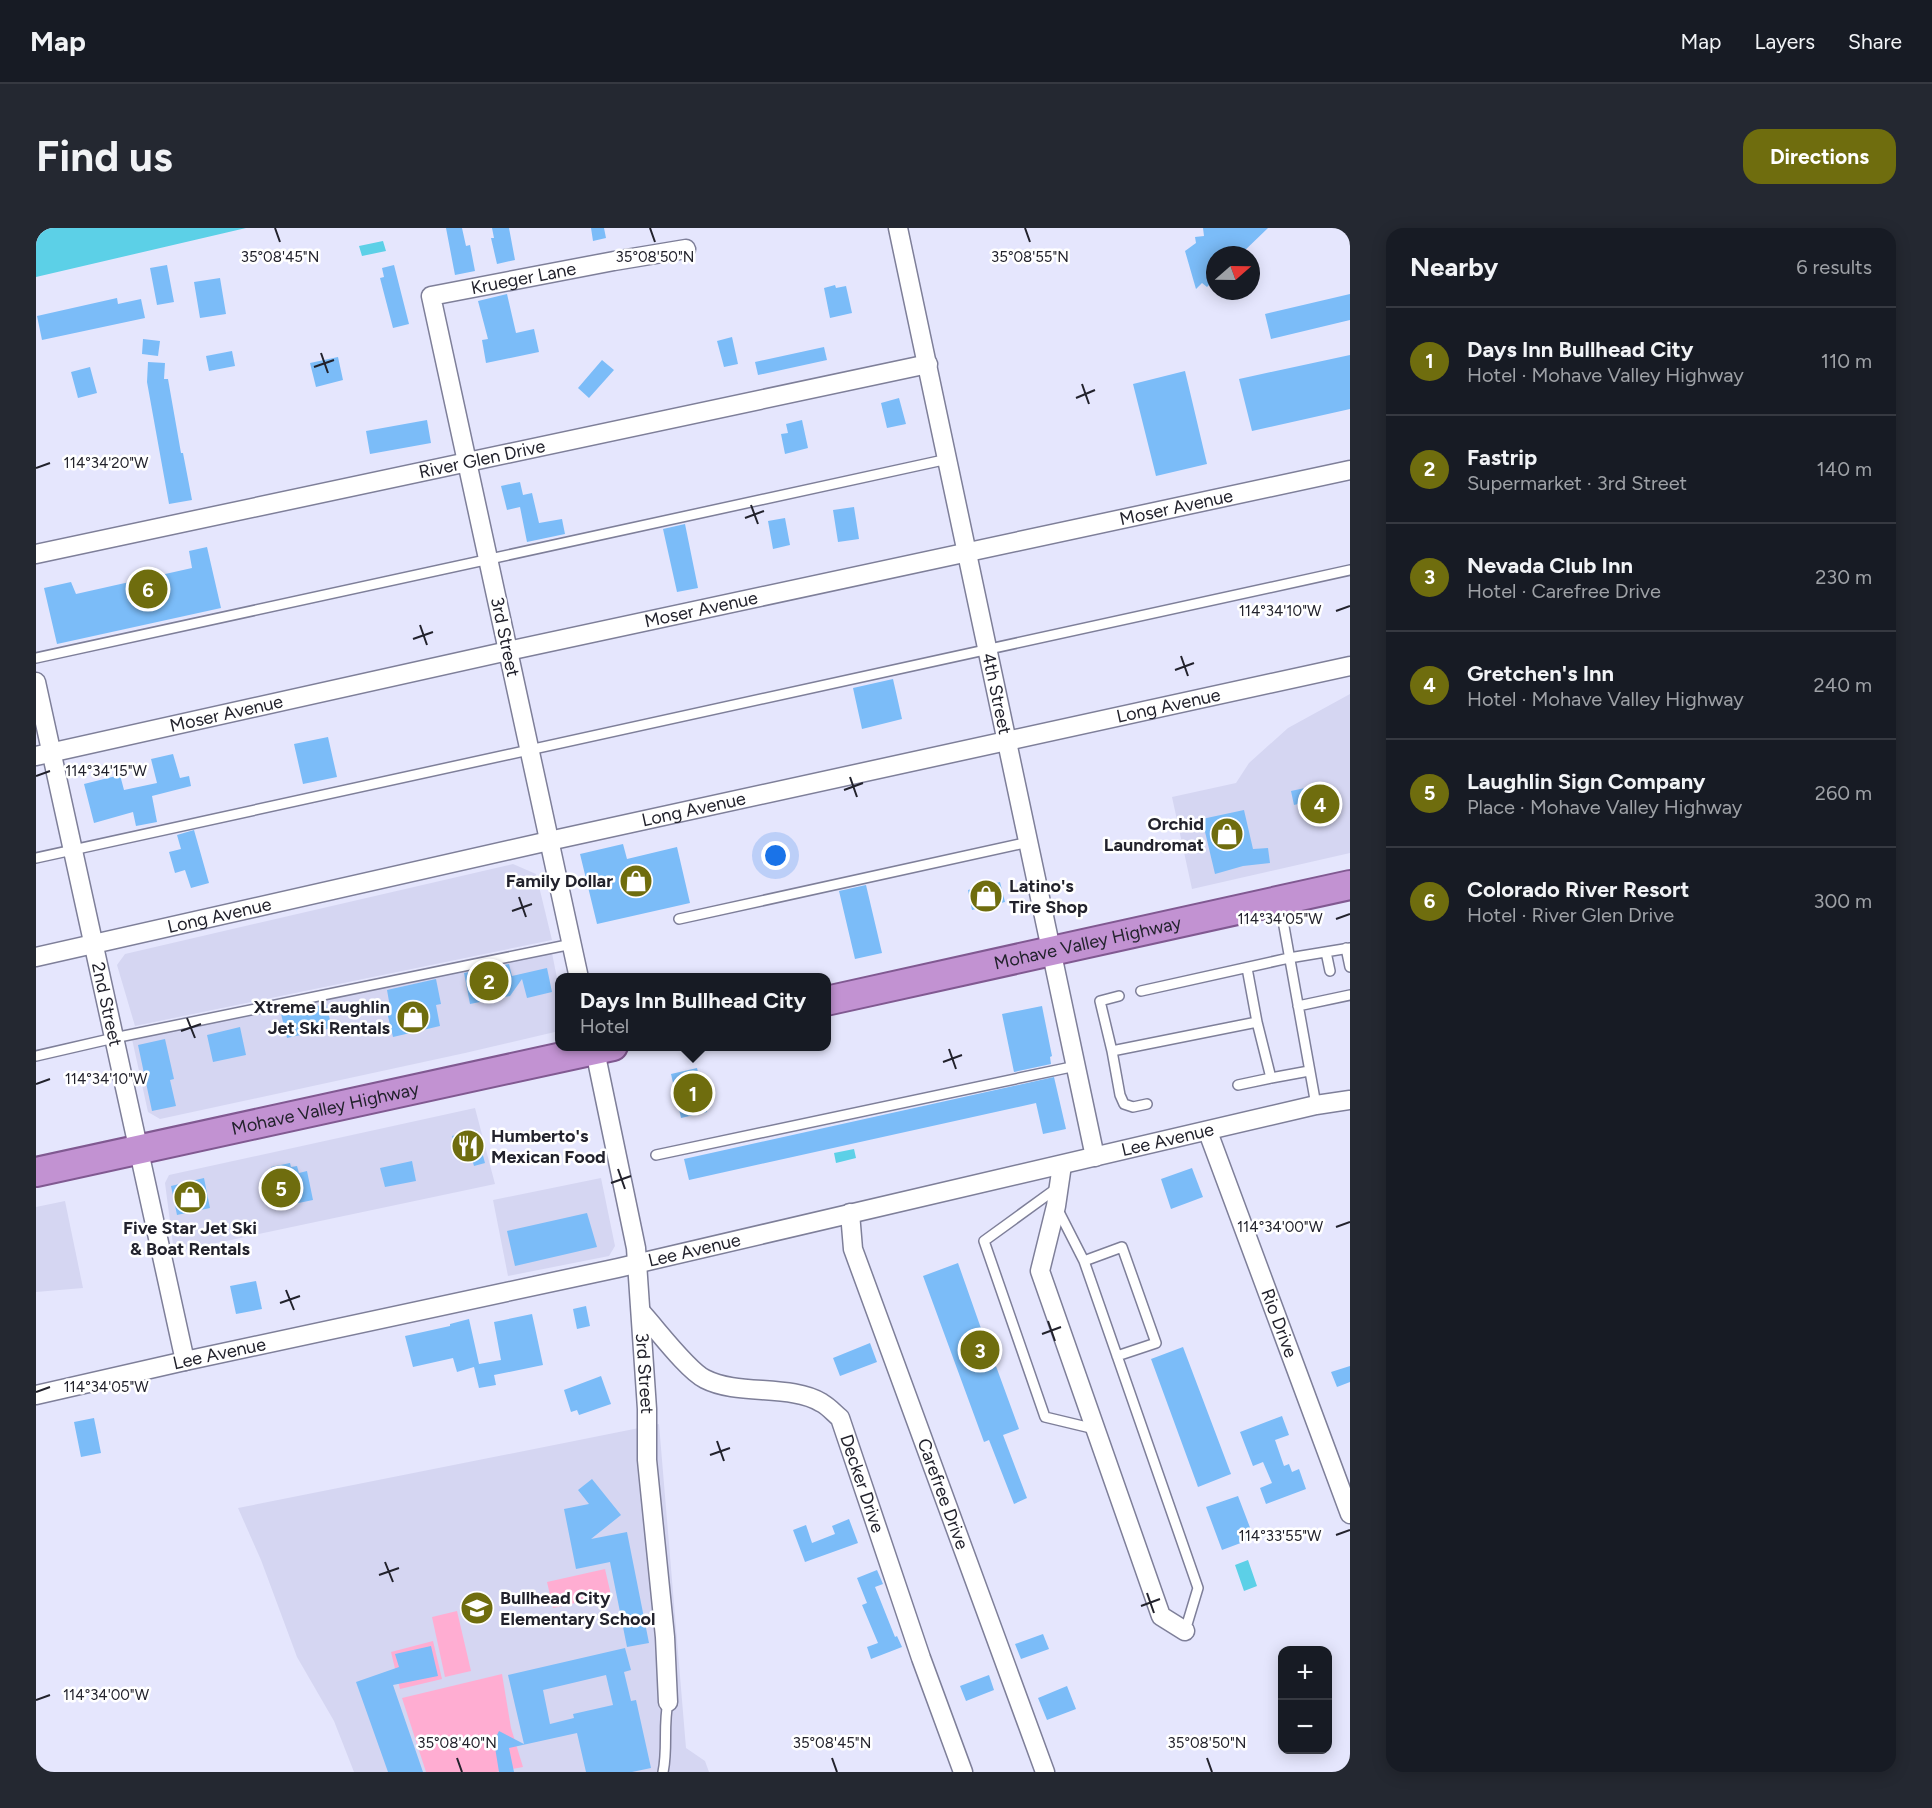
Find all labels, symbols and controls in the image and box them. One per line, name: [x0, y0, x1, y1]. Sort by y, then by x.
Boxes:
text: Map: [30, 24, 86, 58]
text: Map: [1681, 29, 1721, 54]
text: Layers: [1754, 29, 1815, 54]
text: Share: [1848, 29, 1902, 54]
button: Directions: [1743, 129, 1896, 184]
text: Find us: [36, 131, 173, 182]
north arrow: [1206, 246, 1260, 300]
text: 35°08'45"N: [241, 248, 319, 266]
text: 35°08'50"N: [616, 248, 694, 266]
text: 35°08'55"N: [991, 248, 1069, 266]
text: Nearby: [1410, 251, 1498, 283]
text: 6 results: [1796, 255, 1872, 279]
street label: Krueger Lane: [469, 257, 578, 299]
text: Days Inn Bullhead City: [1467, 336, 1693, 363]
text: 1: [1425, 349, 1434, 373]
text: 110 m: [1821, 349, 1872, 373]
text: Hotel · Mohave Valley Highway: [1467, 363, 1744, 387]
street label: River Glen Drive: [417, 435, 547, 483]
text: Fastrip: [1467, 444, 1537, 471]
text: 114°34'20"W: [64, 454, 149, 472]
text: 2: [1424, 457, 1435, 481]
text: 140 m: [1817, 457, 1872, 481]
text: Supermarket · 3rd Street: [1467, 471, 1687, 495]
street label: Moser Avenue: [1118, 484, 1235, 530]
text: Nevada Club Inn: [1467, 552, 1633, 579]
text: 3: [1424, 565, 1435, 589]
text: 230 m: [1815, 565, 1872, 589]
pin: 6: [128, 566, 168, 612]
text: Hotel · Carefree Drive: [1467, 579, 1661, 603]
street label: Moser Avenue: [642, 587, 760, 632]
street label: 3rd Street: [486, 595, 524, 679]
text: 114°34'10"W: [1239, 602, 1322, 620]
street label: 4th Street: [977, 651, 1016, 737]
text: Gretchen's Inn: [1467, 660, 1614, 687]
text: 4: [1423, 673, 1436, 697]
text: 240 m: [1814, 673, 1872, 697]
street label: Long Avenue: [1114, 684, 1223, 728]
text: Hotel · Mohave Valley Highway: [1467, 687, 1744, 711]
street label: Moser Avenue: [168, 690, 285, 737]
text: 114°34'15"W: [65, 762, 147, 780]
text: Laughlin Sign Company: [1467, 768, 1706, 795]
text: 5: [1424, 781, 1435, 805]
text: 260 m: [1815, 781, 1872, 805]
pin: 4: [1300, 782, 1340, 826]
street label: Long Avenue: [640, 787, 748, 831]
text: Place · Mohave Valley Highway: [1467, 795, 1742, 819]
place label: Orchid Laundromat: [1104, 813, 1204, 856]
shop icon: Orchid Laundromat: [1209, 816, 1245, 852]
your location: [761, 841, 790, 870]
shop icon: Family Dollar: [618, 863, 654, 899]
place label: Family Dollar: [506, 870, 613, 892]
place label: Latino's Tire Shop: [1009, 875, 1088, 918]
text: Colorado River Resort: [1467, 876, 1689, 903]
shop icon: Latino's Tire Shop: [968, 878, 1004, 914]
text: 6: [1424, 889, 1435, 913]
text: 300 m: [1814, 889, 1872, 913]
street label: Long Avenue: [165, 893, 274, 938]
text: Hotel · River Glen Drive: [1467, 903, 1674, 927]
text: 114°34'05"W: [1237, 910, 1323, 928]
street label: Mohave Valley Highway: [992, 912, 1184, 974]
pin: 2: [470, 958, 508, 1004]
street label: 2nd Street: [87, 960, 127, 1049]
popup: [555, 973, 831, 1051]
text: Days Inn Bullhead City: [580, 987, 806, 1014]
place label: Xtreme Laughlin Jet Ski Rentals: [254, 996, 391, 1039]
shop icon: Xtreme Laughlin Jet Ski Rentals: [395, 999, 431, 1035]
text: Hotel: [580, 1014, 629, 1038]
text: 114°34'10"W: [65, 1070, 148, 1088]
pin: 1: [674, 1070, 712, 1116]
street label: Mohave Valley Highway: [229, 1078, 421, 1140]
street label: Lee Avenue: [1119, 1118, 1216, 1161]
place label: Humberto's Mexican Food: [491, 1125, 606, 1168]
restaurant icon: Humberto's Mexican Food: [450, 1128, 486, 1164]
pin: 5: [262, 1166, 300, 1210]
shop icon: Five Star Jet Ski & Boat Rentals: [172, 1179, 208, 1215]
place label: Five Star Jet Ski & Boat Rentals: [123, 1217, 257, 1260]
text: 114°34'00"W: [1237, 1218, 1324, 1236]
street label: Lee Avenue: [646, 1229, 743, 1272]
street label: Rio Drive: [1256, 1286, 1302, 1361]
pin: 3: [960, 1328, 1000, 1372]
street label: 3rd Street: [631, 1332, 658, 1414]
street label: Lee Avenue: [171, 1333, 268, 1374]
text: 114°34'05"W: [63, 1378, 149, 1396]
street label: Decker Drive: [835, 1431, 889, 1536]
street label: Carefree Drive: [912, 1435, 973, 1553]
text: 114°33'55"W: [1238, 1527, 1322, 1545]
place label: Bullhead City Elementary School: [500, 1587, 655, 1630]
school or university icon: Bullhead City Elementary School: [459, 1590, 495, 1626]
map controls: [1278, 1646, 1332, 1754]
button: +: [1278, 1646, 1332, 1700]
text: 114°34'00"W: [63, 1686, 150, 1704]
button: −: [1278, 1700, 1332, 1754]
text: 35°08'40"N: [417, 1734, 497, 1752]
text: 35°08'45"N: [793, 1734, 871, 1752]
text: 35°08'50"N: [1168, 1734, 1246, 1752]

